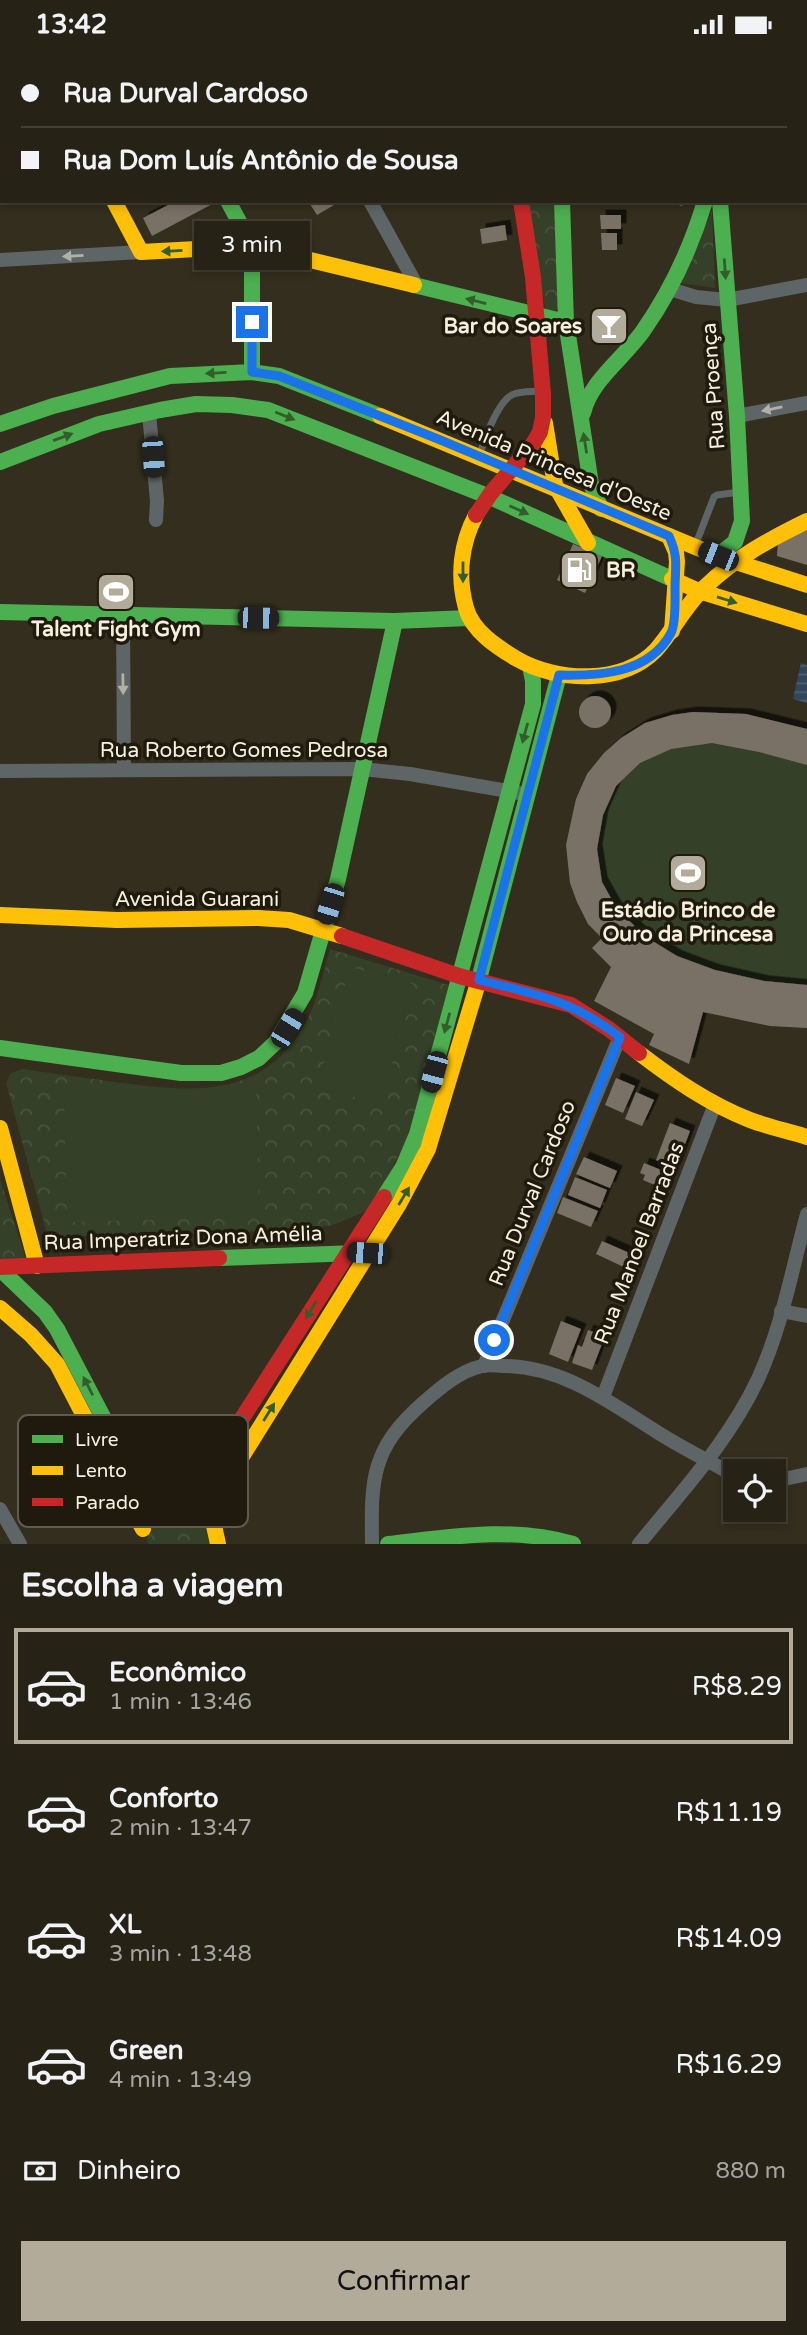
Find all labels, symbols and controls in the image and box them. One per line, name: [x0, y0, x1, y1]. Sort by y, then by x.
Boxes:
text: 13:42: [35, 9, 107, 40]
text: Rua Durval Cardoso: [63, 78, 308, 109]
text: Rua Dom Luís Antônio de Sousa: [63, 145, 459, 176]
callout: 3 min: [194, 221, 310, 269]
text: 3 min: [221, 231, 283, 259]
one-way arrow: [161, 245, 183, 256]
one-way arrow: [62, 250, 84, 261]
one-way arrow: [720, 259, 731, 281]
one-way arrow: [465, 295, 487, 306]
bar icon: Bar do Soares: [588, 305, 630, 347]
route end: [236, 306, 268, 338]
place label: Bar do Soares: [443, 314, 582, 339]
street label: Rua Proença: [697, 322, 730, 450]
one-way arrow: [205, 368, 227, 379]
one-way arrow: [761, 404, 783, 415]
street label: Avenida Princesa d'Oeste: [433, 405, 675, 526]
one-way arrow: [275, 411, 296, 422]
one-way arrow: [53, 431, 74, 442]
one-way arrow: [579, 432, 590, 454]
car: [142, 435, 165, 479]
one-way arrow: [508, 505, 529, 516]
car: [695, 538, 742, 574]
fuel station icon: BR: [558, 549, 600, 591]
place label: BR: [606, 558, 636, 583]
one-way arrow: [457, 561, 469, 583]
sports icon: Talent Fight Gym: [95, 571, 137, 613]
one-way arrow: [717, 596, 738, 606]
car: [237, 607, 280, 629]
place label: Talent Fight Gym: [30, 617, 201, 642]
one-way arrow: [117, 674, 129, 696]
one-way arrow: [520, 722, 530, 743]
street label: Rua Roberto Gomes Pedrosa: [100, 738, 388, 763]
sports icon: Estádio Brinco de Ouro da Princesa: [667, 852, 709, 894]
car: [314, 881, 347, 927]
street label: Avenida Guarani: [115, 887, 279, 912]
place label: Estádio Brinco de Ouro da Princesa: [601, 898, 775, 947]
car: [268, 1005, 307, 1051]
one-way arrow: [441, 1012, 452, 1034]
car: [419, 1049, 450, 1095]
street label: Rua Durval Cardoso: [484, 1097, 581, 1290]
street label: Rua Manoel Barradas: [589, 1139, 690, 1348]
one-way arrow: [398, 1186, 410, 1205]
street label: Rua Imperatriz Dona Amélia: [43, 1221, 323, 1256]
car: [346, 1241, 389, 1265]
one-way arrow: [304, 1300, 317, 1320]
route start: [478, 1324, 510, 1356]
one-way arrow: [82, 1376, 94, 1396]
one-way arrow: [263, 1402, 276, 1421]
legend: [18, 1415, 248, 1527]
text: Livre: [75, 1429, 119, 1451]
map controls: [723, 1459, 786, 1522]
button: locate: [723, 1459, 786, 1522]
text: Lento: [75, 1460, 127, 1482]
text: Parado: [75, 1492, 139, 1514]
text: Escolha a viagem: [21, 1567, 284, 1605]
icon: car: [25, 1655, 88, 1718]
text: Econômico: [109, 1657, 246, 1688]
text: R$8.29: [692, 1671, 782, 1702]
text: 1 min · 13:46: [109, 1688, 252, 1716]
icon: car: [25, 1781, 88, 1844]
text: Conforto: [109, 1783, 218, 1814]
text: R$11.19: [675, 1797, 782, 1828]
text: 2 min · 13:47: [109, 1814, 252, 1842]
icon: car: [25, 1907, 88, 1970]
text: XL: [109, 1909, 141, 1940]
text: R$14.09: [675, 1923, 782, 1954]
text: 3 min · 13:48: [109, 1940, 252, 1968]
icon: car: [25, 2033, 88, 2096]
text: Green: [109, 2035, 184, 2066]
text: R$16.29: [675, 2049, 782, 2080]
text: 4 min · 13:49: [109, 2066, 252, 2094]
icon: cash: [21, 2152, 59, 2190]
text: Dinheiro: [77, 2155, 181, 2186]
text: 880 m: [716, 2157, 786, 2185]
button: Confirmar: [21, 2241, 786, 2321]

